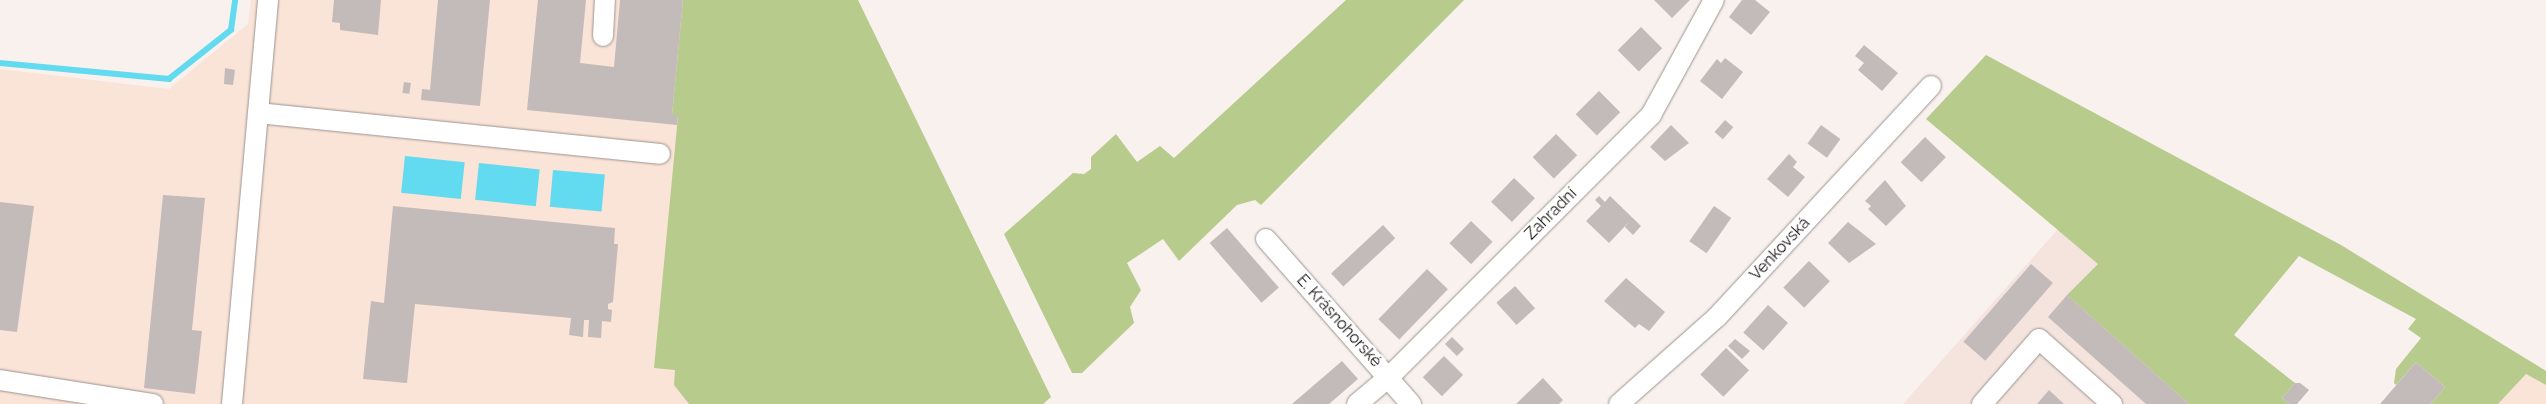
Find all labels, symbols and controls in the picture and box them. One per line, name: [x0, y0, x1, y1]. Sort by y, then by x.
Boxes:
street label: Zahradní: [1521, 184, 1581, 244]
street label: Venkovská: [1746, 214, 1814, 284]
street label: E. Krásnohorské: [1293, 271, 1385, 371]

